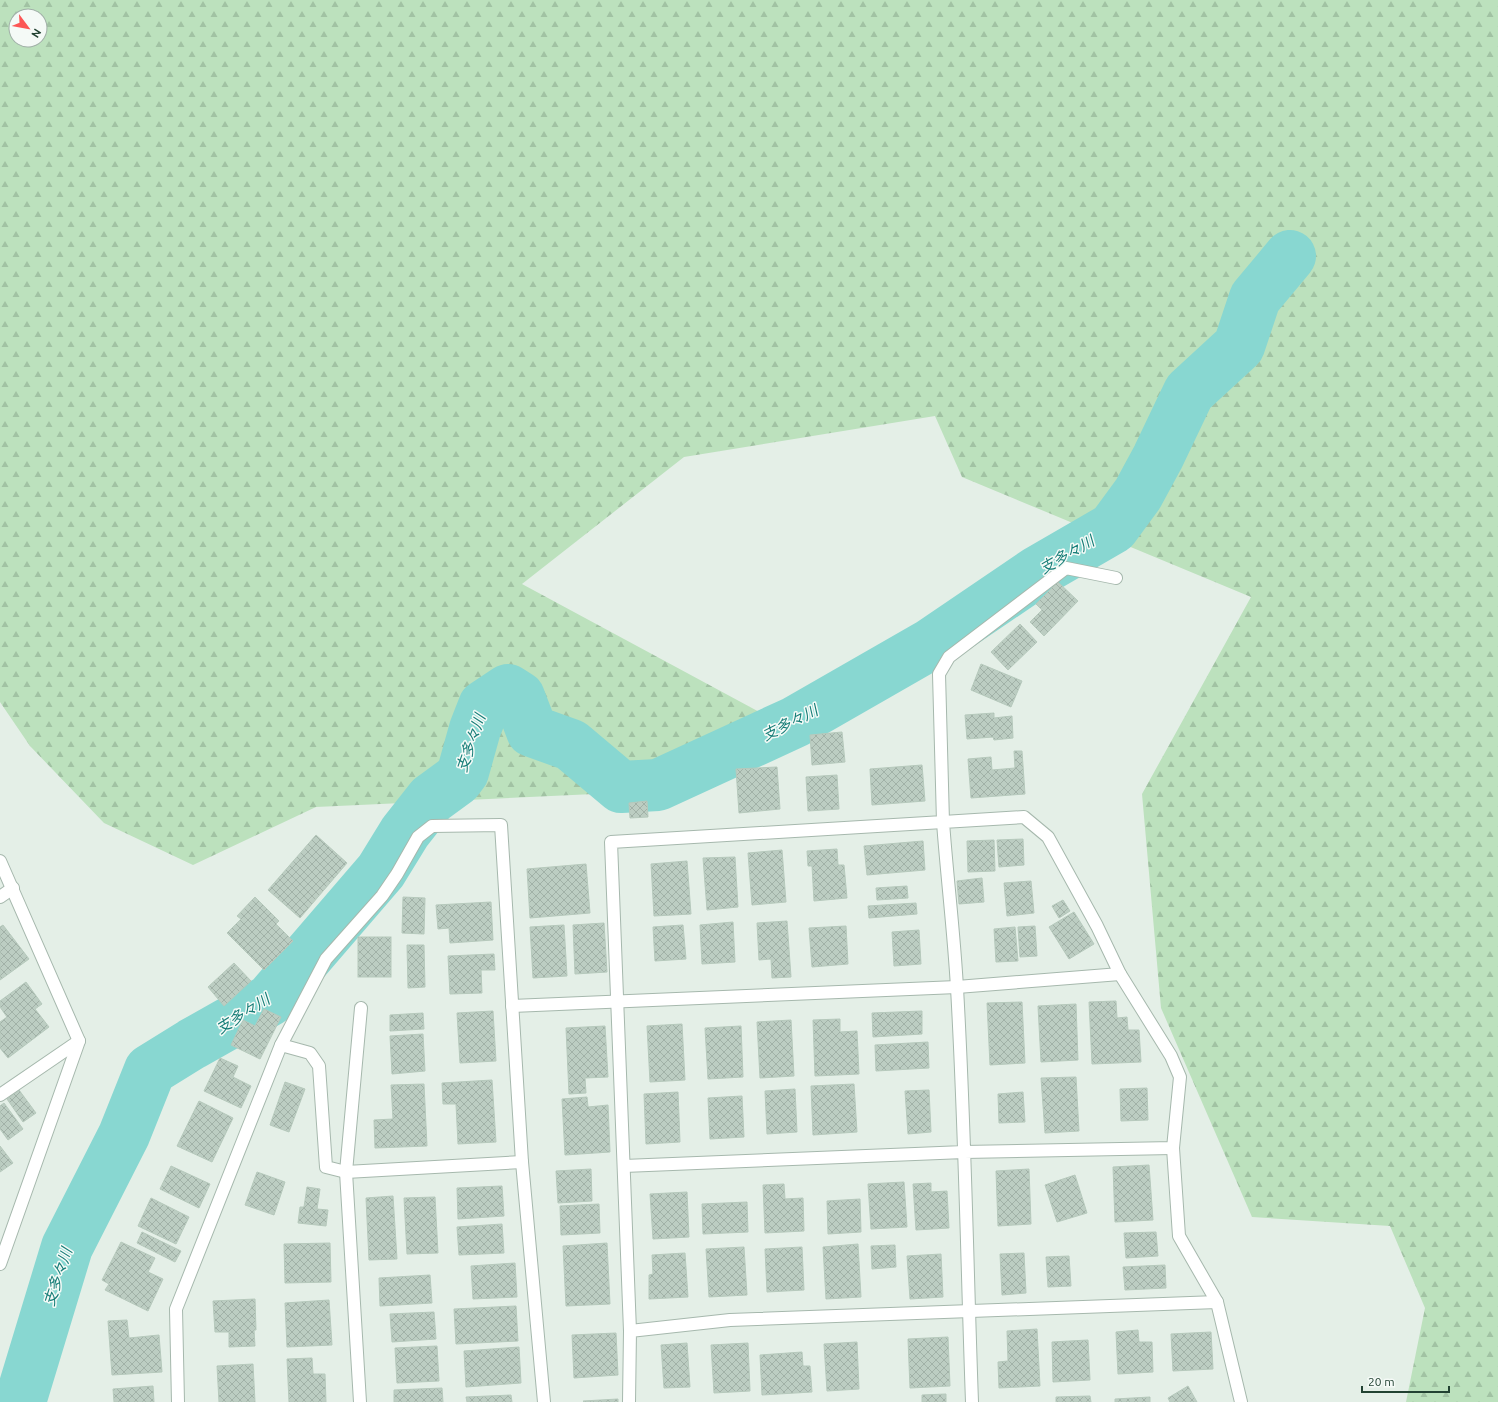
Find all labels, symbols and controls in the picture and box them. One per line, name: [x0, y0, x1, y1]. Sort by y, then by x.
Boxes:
north arrow: [8, 8, 48, 48]
text: N: [29, 27, 44, 40]
water label: 支多々川: [1037, 531, 1099, 577]
water label: 支多々川: [759, 700, 822, 744]
water label: 支多々川: [453, 710, 489, 774]
water label: 支多々川: [213, 989, 274, 1037]
water label: 支多々川: [40, 1244, 75, 1308]
scale bar: [1362, 1368, 1449, 1394]
text: 20 m: [1368, 1375, 1395, 1388]

